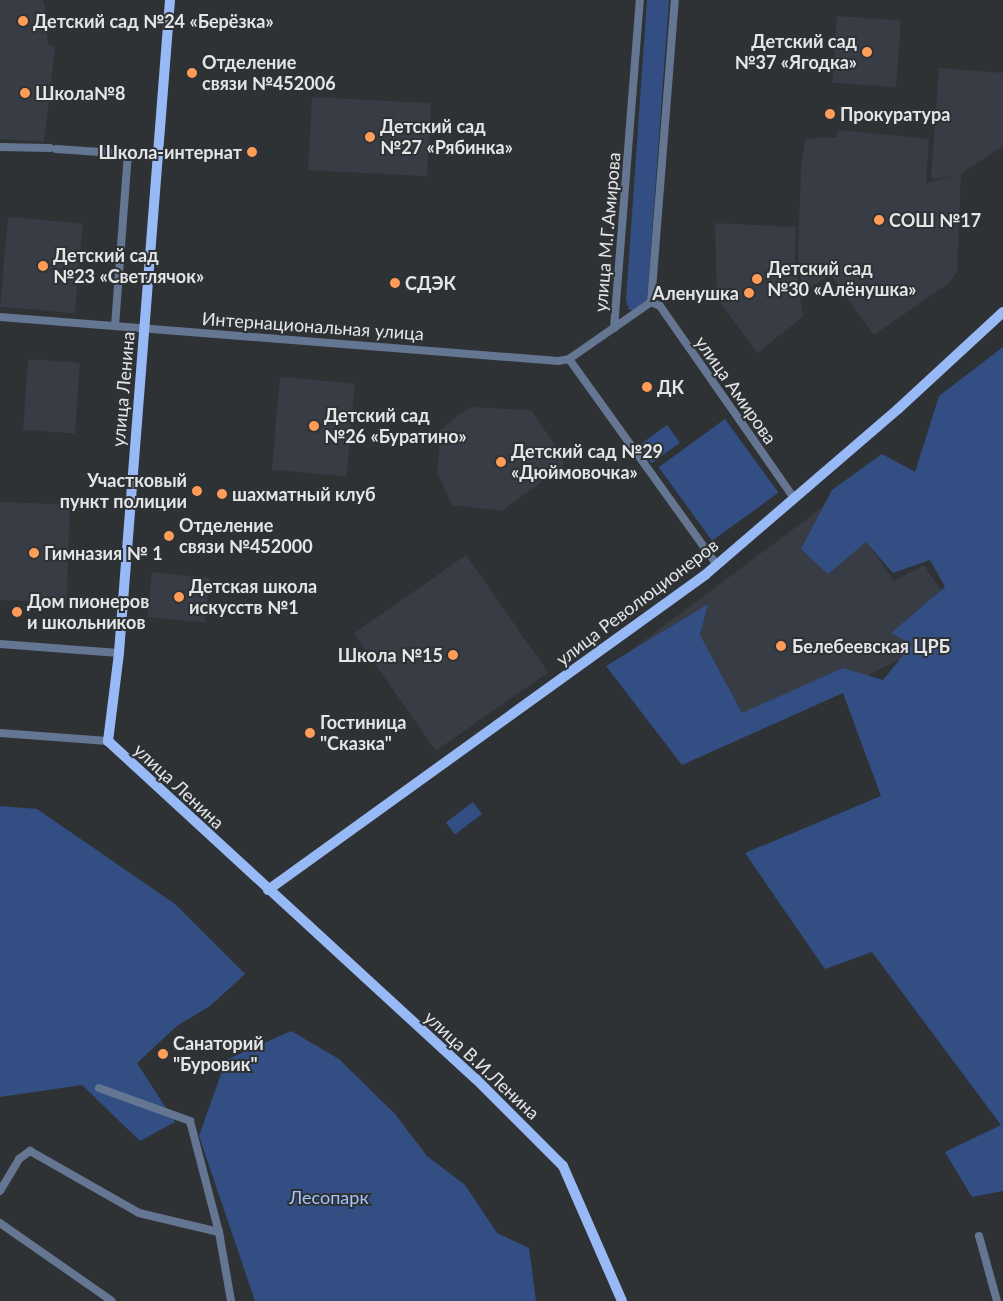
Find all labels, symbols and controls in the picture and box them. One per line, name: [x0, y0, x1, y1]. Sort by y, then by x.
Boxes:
place label: Детский сад №24 «Берёзка»: [33, 10, 274, 32]
marker: Детский сад №24 «Берёзка»: [17, 15, 29, 27]
place label: Детский сад №37 «Ягодка»: [734, 31, 857, 74]
marker: Детский сад №37 «Ягодка»: [861, 46, 873, 58]
place label: Отделение связи №452006: [202, 52, 336, 94]
marker: Отделение связи №452006: [186, 67, 198, 79]
place label: Школа№8: [35, 82, 125, 104]
marker: Школа№8: [19, 87, 31, 99]
place label: Прокуратура: [840, 103, 950, 125]
marker: Прокуратура: [824, 108, 836, 120]
place label: Детский сад №27 «Рябинка»: [380, 116, 513, 158]
marker: Детский сад №27 «Рябинка»: [364, 131, 376, 143]
place label: Школа-интернат: [98, 141, 242, 163]
marker: Школа-интернат: [246, 146, 258, 158]
street label: улица М.Г.Амирова: [589, 151, 625, 313]
place label: СОШ №17: [889, 209, 981, 231]
marker: СОШ №17: [873, 214, 885, 226]
place label: Детский сад №23 «Светлячок»: [53, 245, 204, 288]
place label: Детский сад №30 «Алёнушка»: [767, 258, 917, 300]
marker: Детский сад №23 «Светлячок»: [37, 260, 49, 272]
place label: СДЭК: [405, 272, 456, 294]
marker: Детский сад №30 «Алёнушка»: [751, 273, 763, 285]
marker: СДЭК: [389, 277, 401, 289]
place label: Аленушка: [652, 282, 739, 304]
marker: Аленушка: [743, 287, 755, 299]
street label: Интернациональная улица: [201, 307, 425, 345]
street label: улица Ленина: [107, 330, 139, 448]
street label: улица Амирова: [691, 332, 781, 448]
place label: ДК: [657, 376, 684, 398]
marker: ДК: [641, 381, 653, 393]
place label: Детский сад №26 «Буратино»: [324, 405, 467, 448]
marker: Детский сад №26 «Буратино»: [308, 420, 320, 432]
place label: Детский сад №29 «Дюймовочка»: [511, 441, 663, 484]
marker: Детский сад №29 «Дюймовочка»: [495, 456, 507, 468]
place label: Участковый пункт полиции: [60, 470, 187, 512]
place label: шахматный клуб: [232, 483, 376, 505]
marker: Участковый пункт полиции: [191, 485, 203, 497]
marker: шахматный клуб: [216, 488, 228, 500]
place label: Отделение связи №452000: [179, 515, 313, 558]
marker: Отделение связи №452000: [163, 530, 175, 542]
street label: улица Революционеров: [552, 534, 722, 670]
place label: Гимназия № 1: [44, 542, 163, 564]
marker: Гимназия № 1: [28, 547, 40, 559]
place label: Детская школа искусств №1: [189, 576, 317, 618]
place label: Дом пионеров и школьников: [27, 591, 149, 634]
marker: Детская школа искусств №1: [173, 591, 185, 603]
marker: Дом пионеров и школьников: [11, 606, 23, 618]
place label: Белебеевская ЦРБ: [792, 635, 950, 657]
marker: Белебеевская ЦРБ: [774, 639, 788, 653]
place label: Школа №15: [338, 644, 443, 666]
marker: Школа №15: [447, 649, 459, 661]
place label: Гостиница "Сказка": [320, 712, 406, 754]
marker: Гостиница "Сказка": [304, 727, 316, 739]
street label: улица Ленина: [129, 739, 229, 833]
street label: улица В.И.Ленина: [420, 1006, 544, 1124]
place label: Санаторий "Буровик": [173, 1033, 264, 1076]
marker: Санаторий "Буровик": [157, 1048, 169, 1060]
park label: Лесопарк: [289, 1186, 369, 1208]

